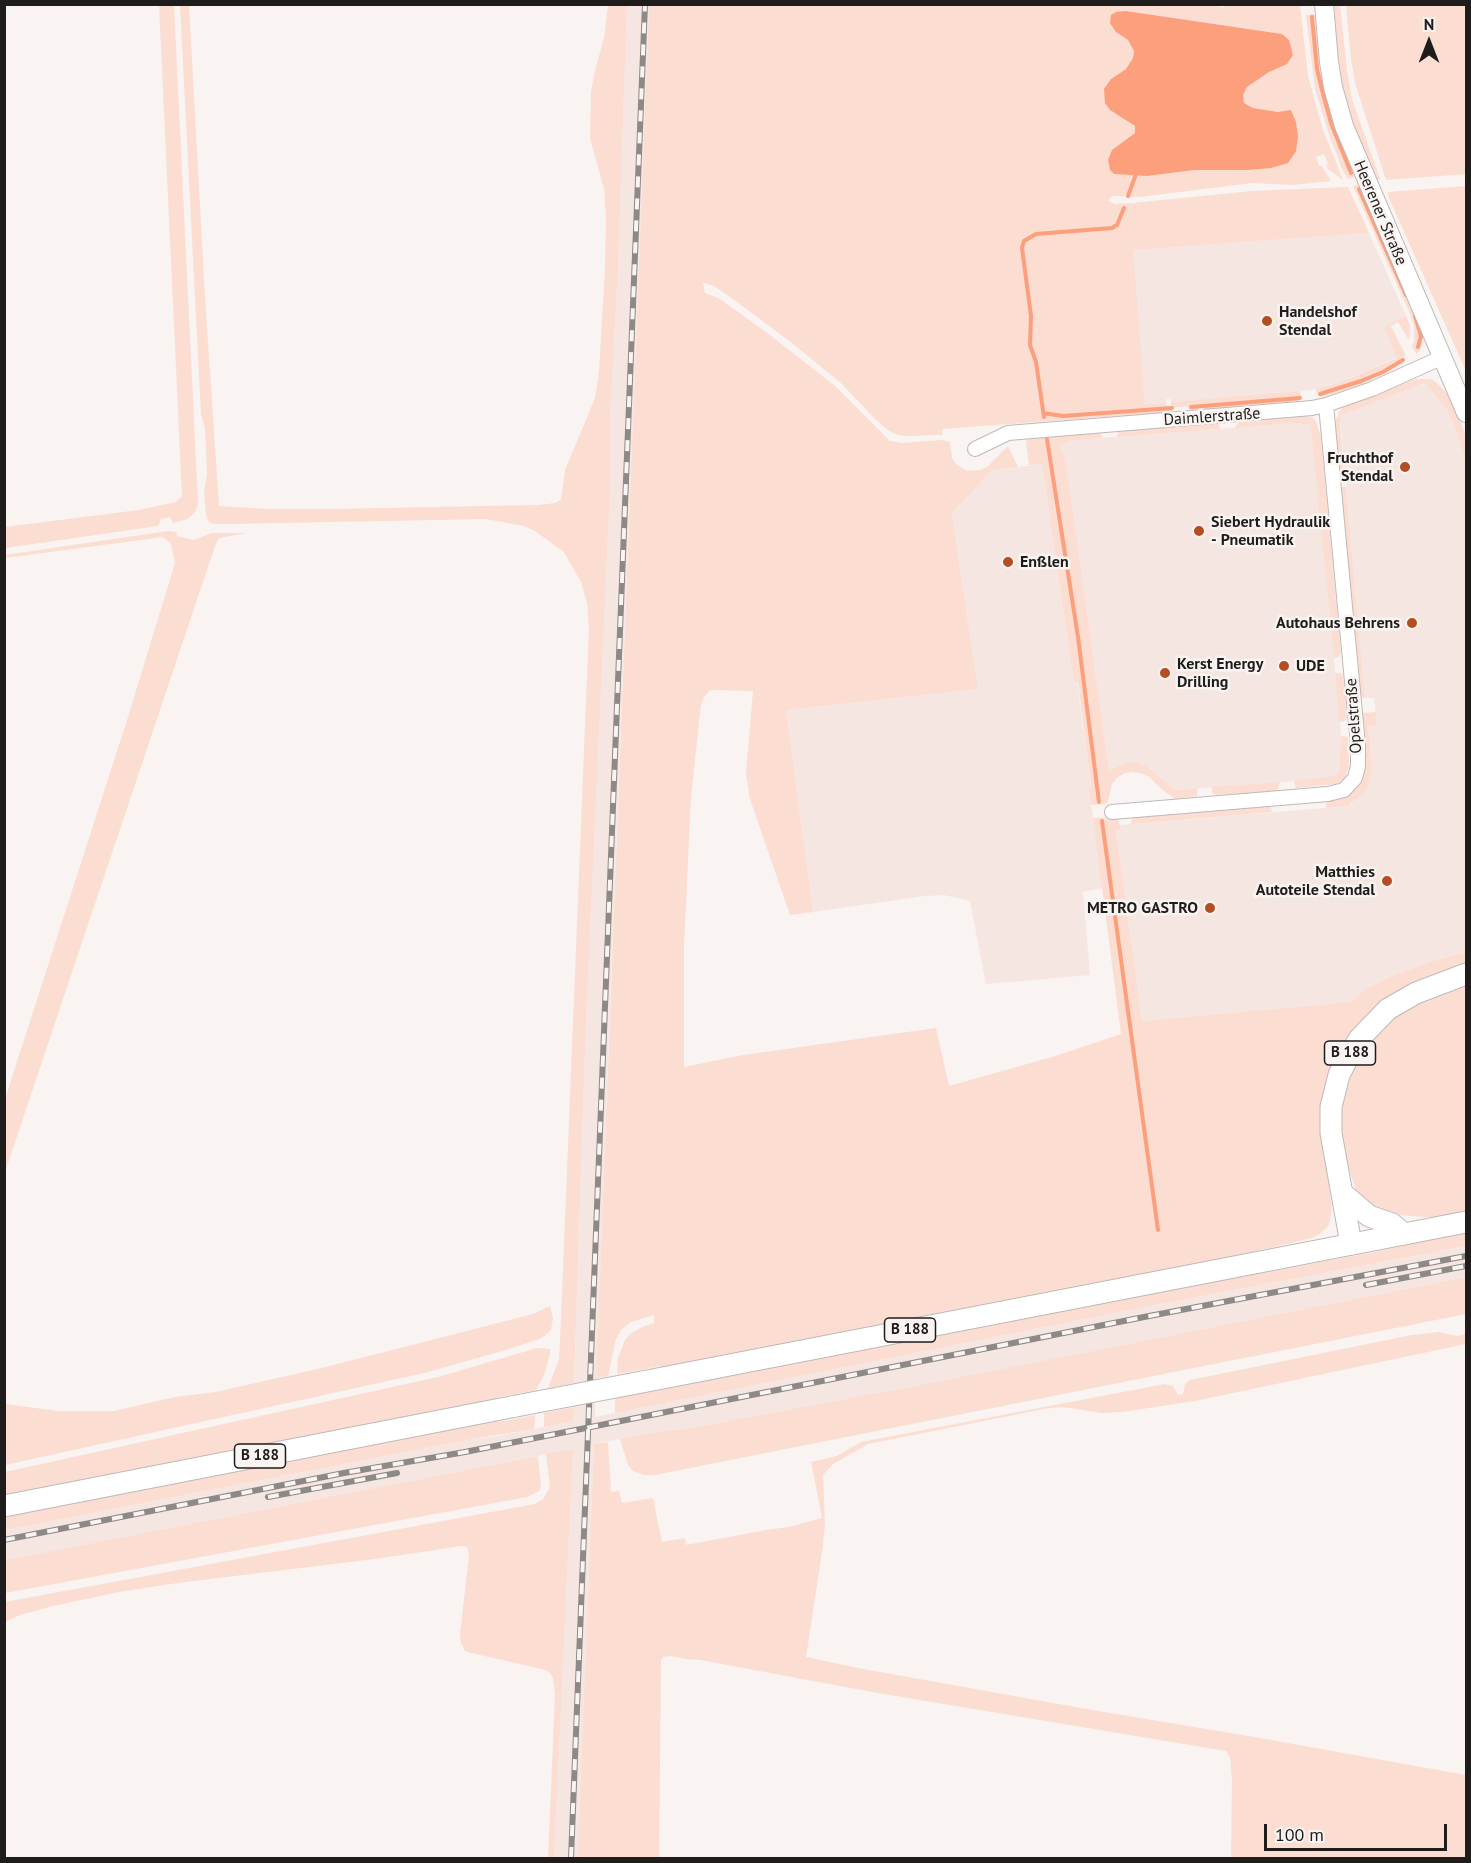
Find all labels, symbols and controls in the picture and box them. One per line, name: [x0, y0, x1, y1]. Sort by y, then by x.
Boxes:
north arrow: [1399, 12, 1459, 72]
text: N: [1424, 14, 1434, 34]
street label: Heerener Straße: [1349, 158, 1411, 268]
place label: Handelshof Stendal: [1279, 302, 1357, 340]
marker: Handelshof Stendal: [1260, 314, 1274, 328]
street label: Daimlerstraße: [1163, 404, 1261, 430]
place label: Fruchthof Stendal: [1327, 448, 1393, 486]
marker: Fruchthof Stendal: [1398, 460, 1412, 474]
place label: Siebert Hydraulik - Pneumatik: [1211, 512, 1330, 550]
marker: Siebert Hydraulik - Pneumatik: [1192, 524, 1206, 538]
place label: Enßlen: [1020, 552, 1069, 572]
marker: Enßlen: [1001, 555, 1015, 569]
place label: Autohaus Behrens: [1276, 613, 1400, 633]
marker: Autohaus Behrens: [1405, 616, 1419, 630]
place label: Kerst Energy Drilling: [1177, 654, 1263, 692]
place label: UDE: [1296, 656, 1325, 676]
marker: UDE: [1277, 659, 1291, 673]
marker: Kerst Energy Drilling: [1158, 666, 1172, 680]
street label: Opelstraße: [1342, 678, 1366, 754]
place label: Matthies Autoteile Stendal: [1256, 862, 1375, 900]
marker: Matthies Autoteile Stendal: [1380, 874, 1394, 888]
place label: METRO GASTRO: [1087, 898, 1198, 918]
marker: METRO GASTRO: [1203, 901, 1217, 915]
road number: B 188: [1324, 1041, 1376, 1065]
road number: B 188: [884, 1318, 936, 1342]
road number: B 188: [234, 1444, 286, 1468]
scale bar: [1267, 1812, 1450, 1850]
text: 100 m: [1275, 1823, 1324, 1846]

